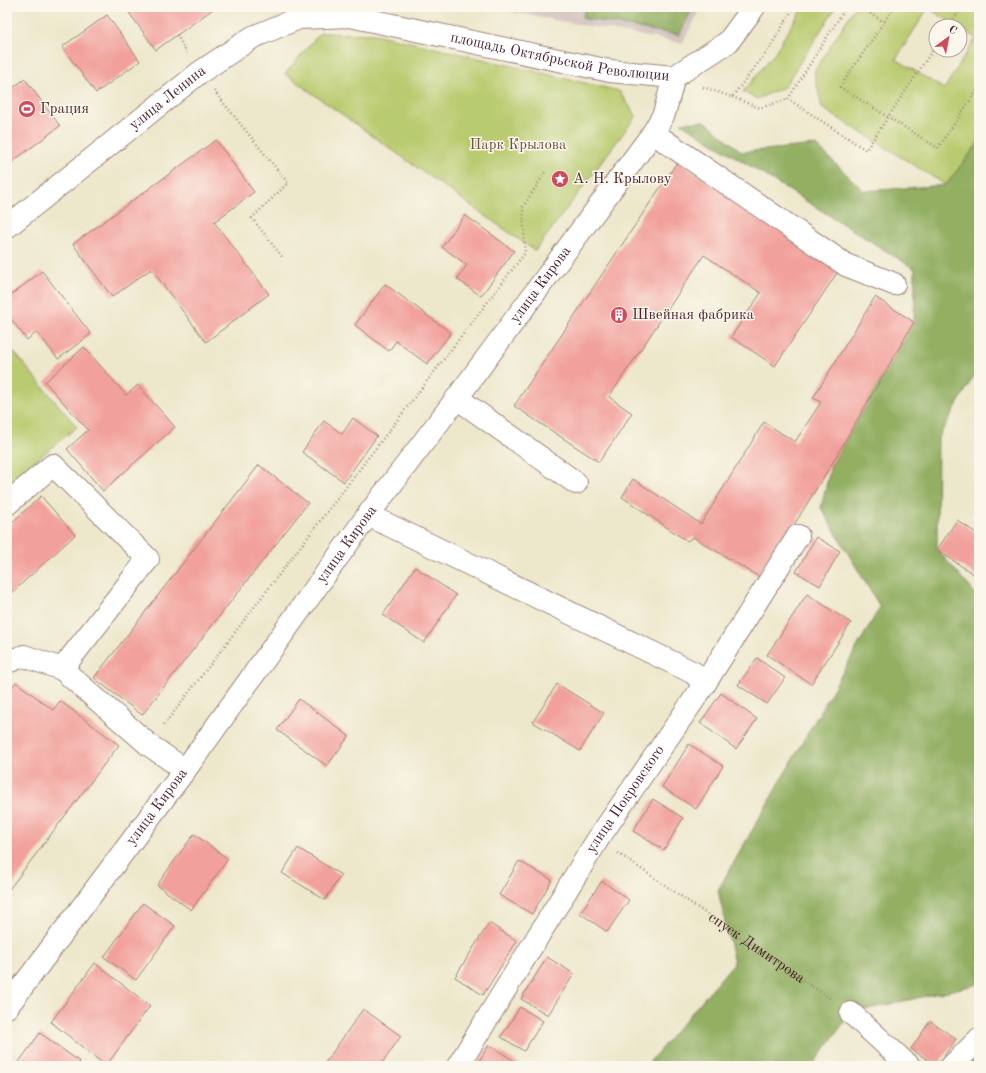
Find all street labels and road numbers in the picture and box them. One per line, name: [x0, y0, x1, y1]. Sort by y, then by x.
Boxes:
street label: площадь Октябрьской Революции: [449, 30, 670, 84]
street label: улица Ленина: [127, 63, 209, 133]
street label: улица Кирова: [507, 243, 574, 326]
street label: улица Кирова: [314, 502, 380, 586]
street label: улица Покровского: [584, 743, 667, 856]
street label: улица Кирова: [124, 766, 191, 848]
street label: спуск Димитрова: [706, 910, 808, 987]

